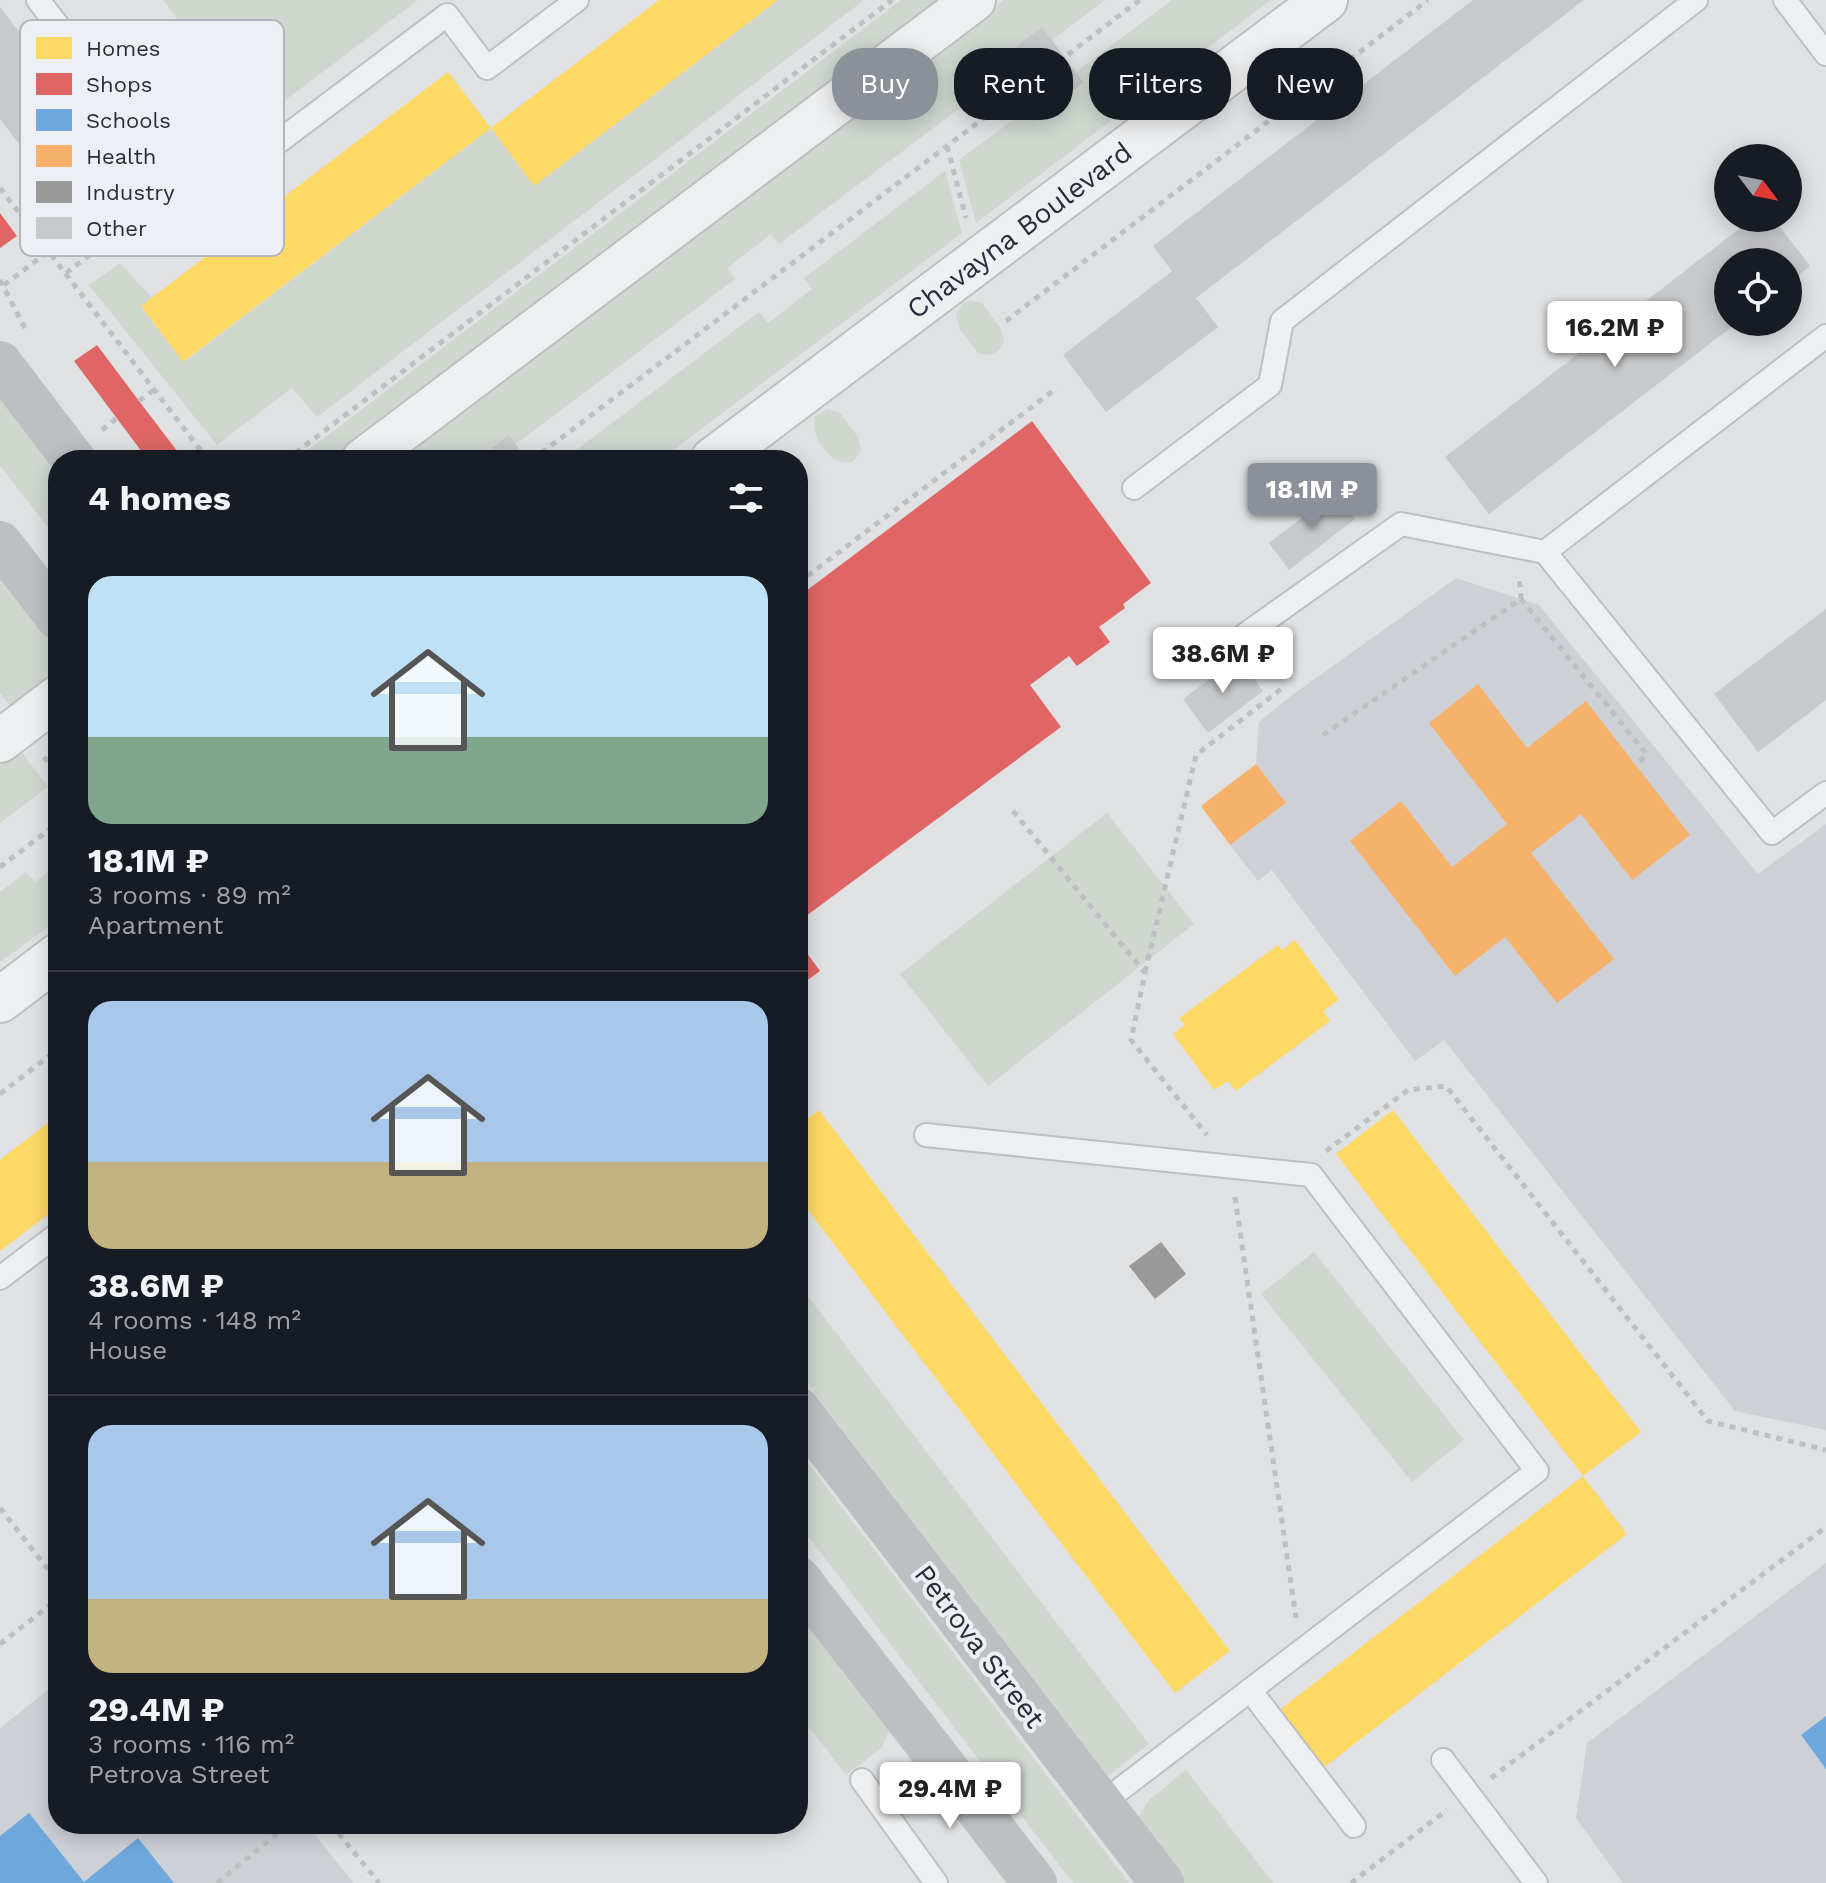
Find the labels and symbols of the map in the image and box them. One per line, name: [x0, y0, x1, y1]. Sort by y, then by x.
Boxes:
legend: [20, 20, 284, 256]
text: Homes: [86, 36, 160, 61]
text: Shops: [86, 72, 152, 97]
text: Schools: [86, 108, 171, 133]
street label: Chavayna Boulevard: [900, 135, 1138, 326]
text: Health: [86, 144, 156, 169]
north arrow: [1714, 144, 1802, 232]
text: Industry: [86, 180, 175, 205]
text: Other: [86, 216, 147, 241]
pin: 16.2M ₽: [1541, 301, 1689, 369]
pin: 18.1M ₽: [1238, 463, 1386, 531]
pin: 38.6M ₽: [1149, 627, 1297, 695]
street label: Petrova Street: [908, 1558, 1052, 1734]
pin: 29.4M ₽: [876, 1762, 1024, 1830]

